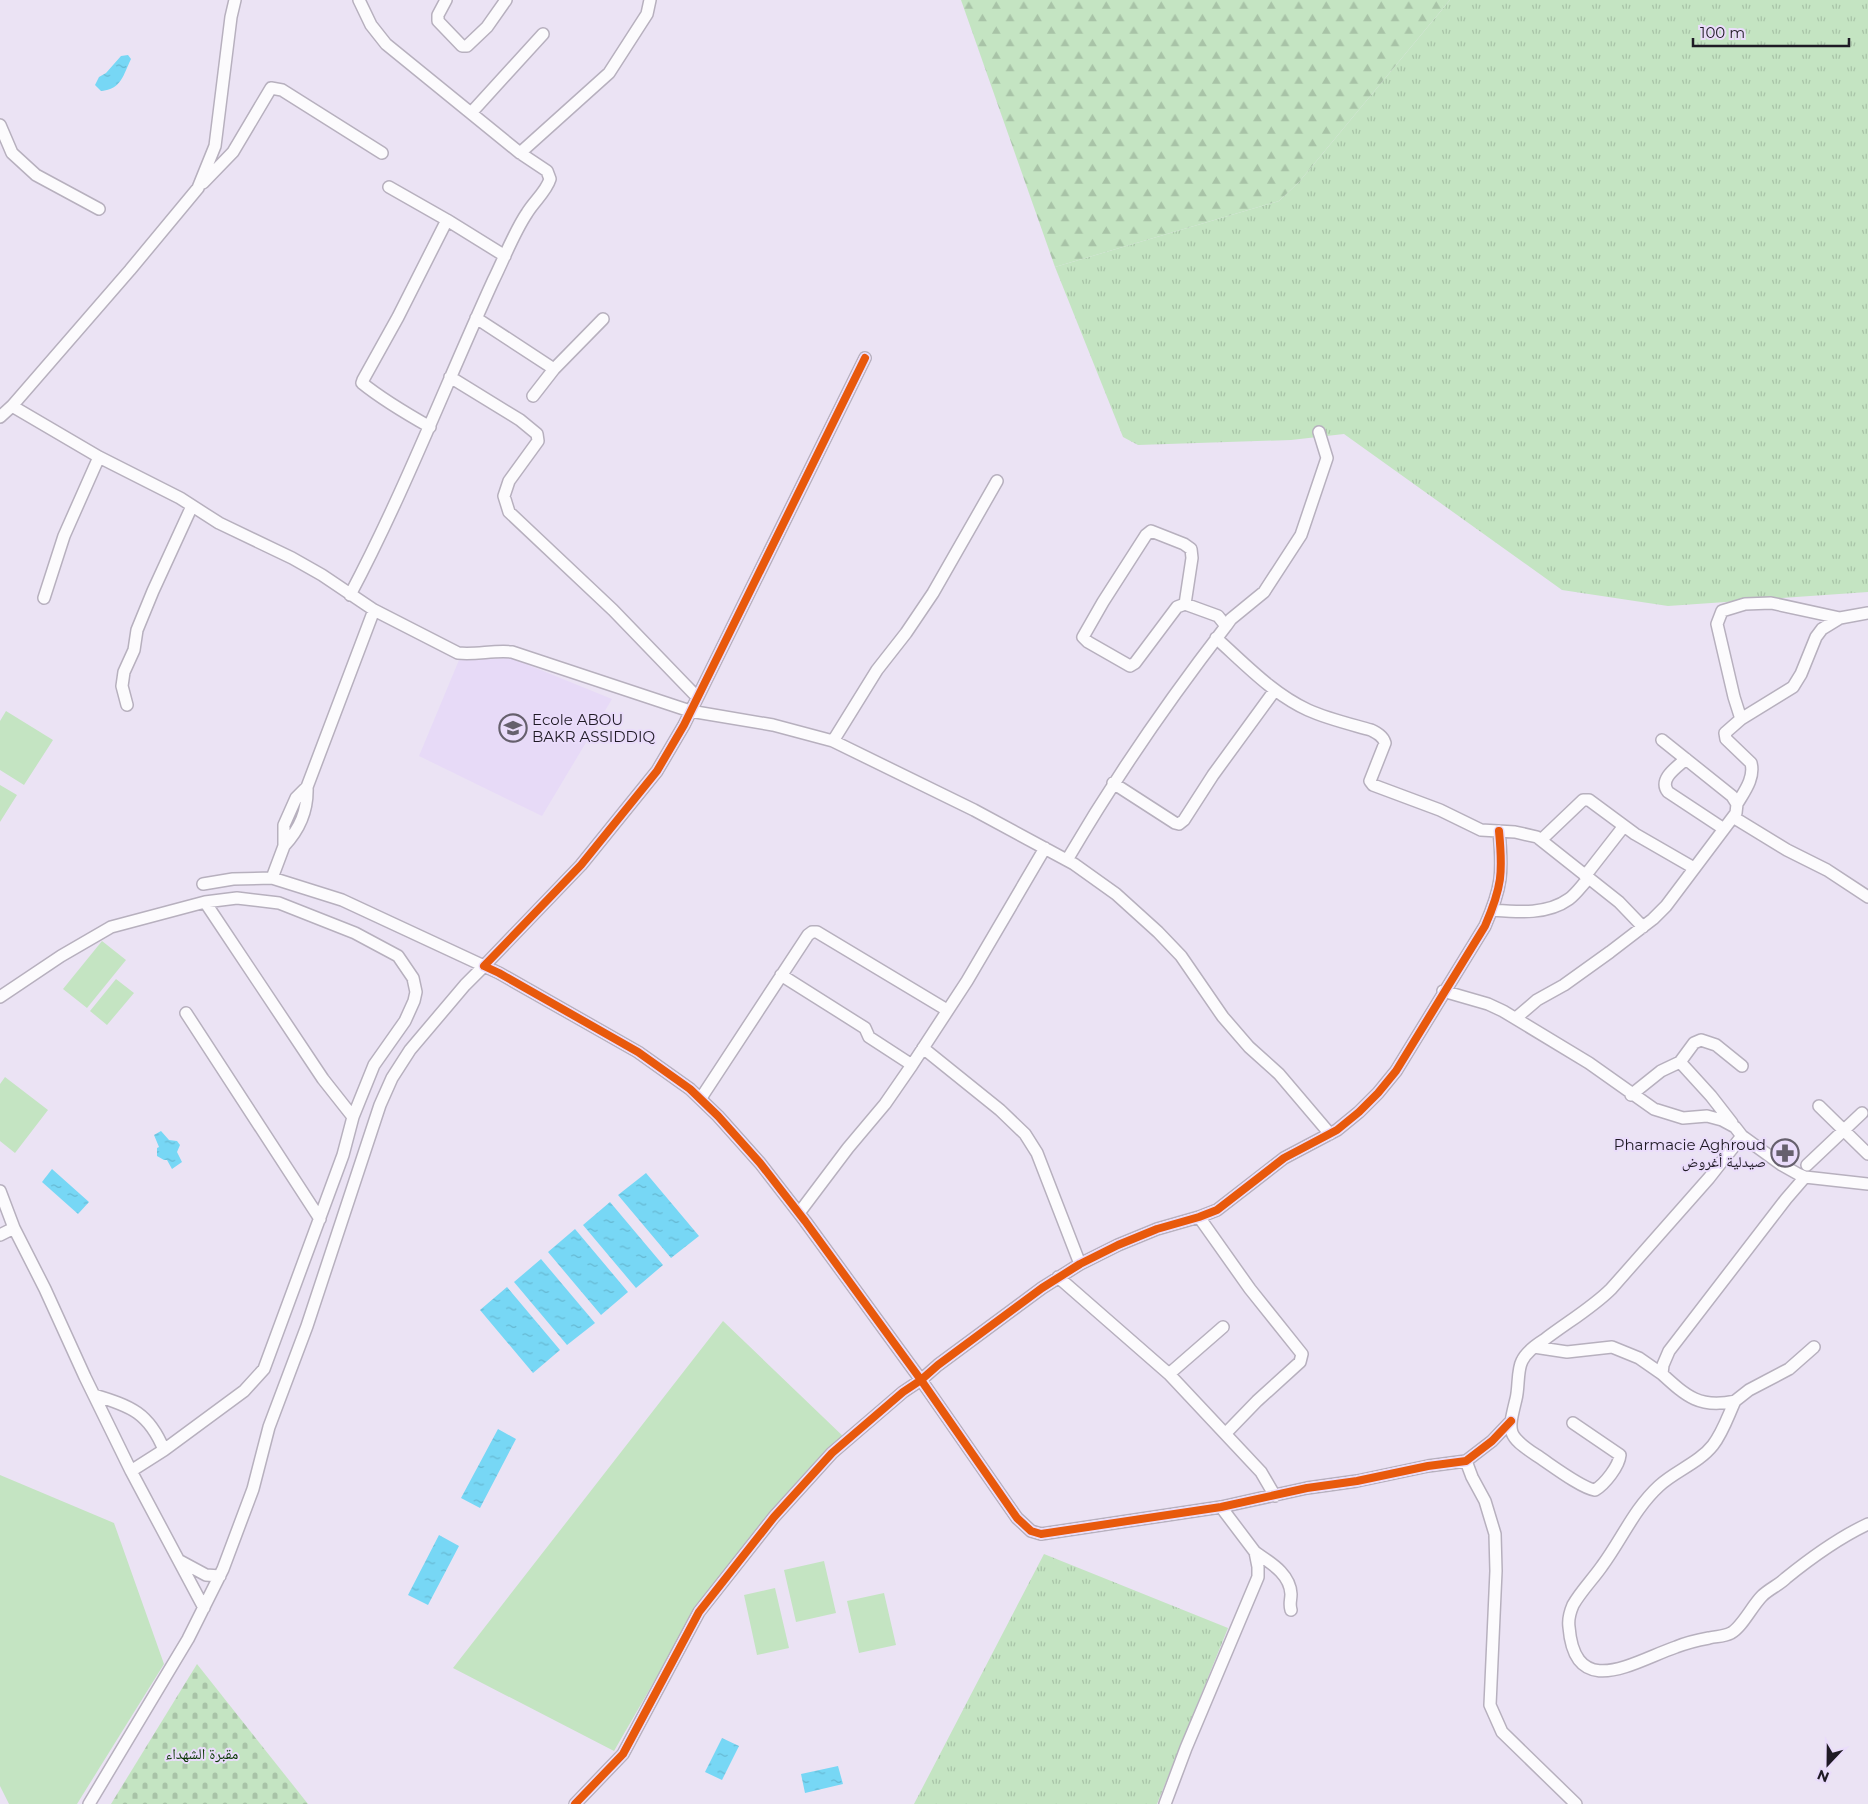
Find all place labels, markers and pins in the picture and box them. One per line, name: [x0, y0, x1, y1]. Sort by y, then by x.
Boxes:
place label: Ecole ABOU BAKR ASSIDDIQ: [532, 710, 655, 746]
school or university icon: Ecole ABOU BAKR ASSIDDIQ: [498, 713, 528, 743]
place label: Pharmacie Aghroud صيدلية أغروض: [1614, 1135, 1766, 1172]
pharmacy icon: Pharmacie Aghroud صيدلية أغروض: [1770, 1138, 1800, 1168]

